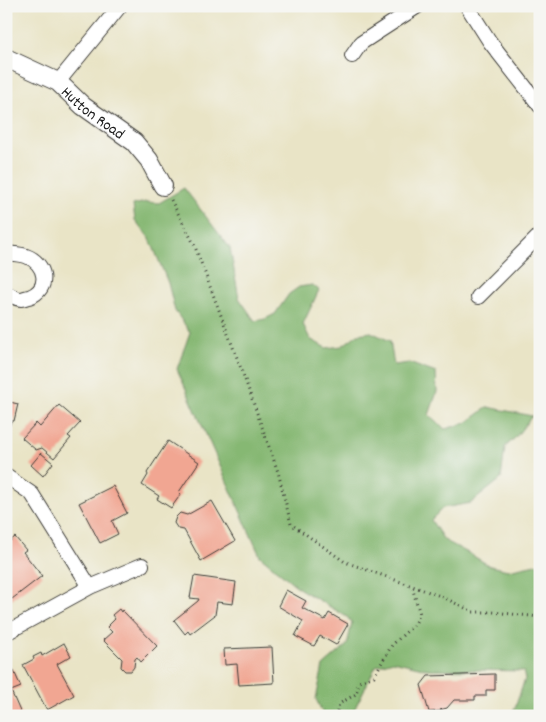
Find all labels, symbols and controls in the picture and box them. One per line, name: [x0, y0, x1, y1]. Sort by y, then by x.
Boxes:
street label: Hutton Road: [55, 82, 129, 146]

